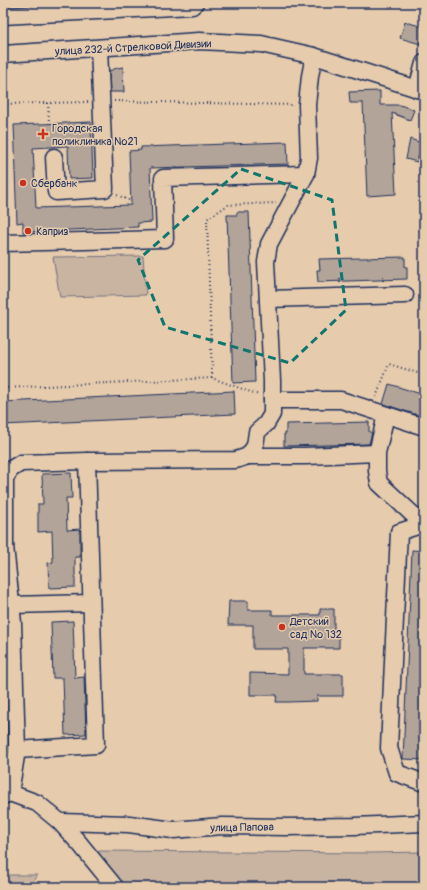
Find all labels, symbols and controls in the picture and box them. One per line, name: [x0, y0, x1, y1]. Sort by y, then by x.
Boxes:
street label: улица 232-й Стрелковой Дивизии: [54, 37, 212, 58]
place label: Городская поликлиника №21: [52, 122, 138, 148]
marker: Городская поликлиника №21: [37, 128, 49, 140]
place label: Сбербанк: [31, 177, 78, 190]
marker: Сбербанк: [18, 178, 28, 188]
place label: Каприз: [36, 225, 68, 238]
marker: Каприз: [23, 226, 33, 236]
place label: Детский сад № 132: [289, 615, 342, 641]
marker: Детский сад № 132: [277, 622, 287, 632]
street label: улица Папова: [209, 820, 274, 835]

